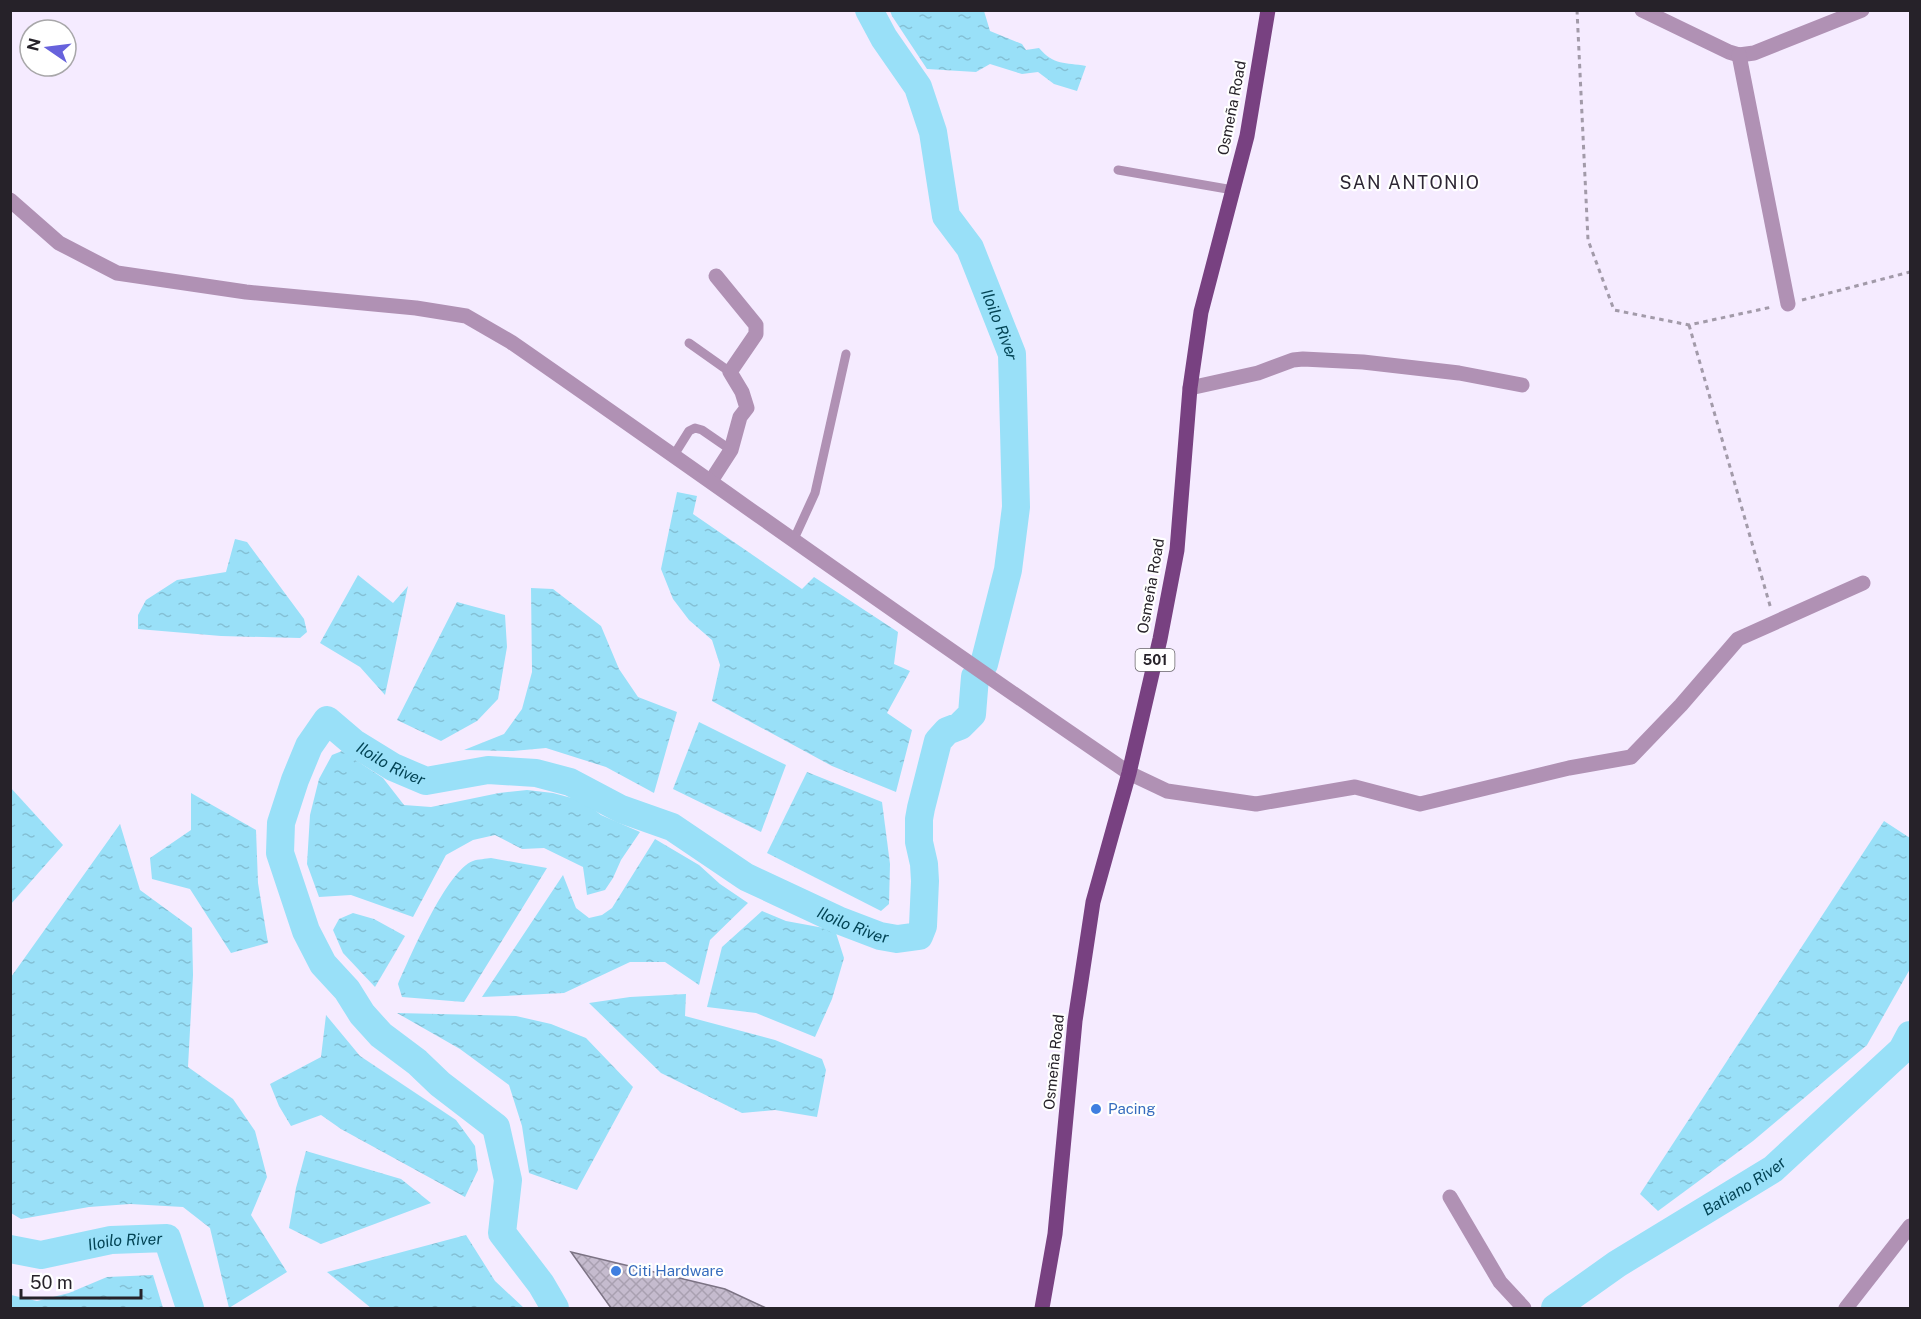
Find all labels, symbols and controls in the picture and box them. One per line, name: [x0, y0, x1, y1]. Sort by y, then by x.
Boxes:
north arrow: [18, 18, 78, 78]
text: N: [23, 36, 45, 53]
street label: Osmeña Road: [1214, 59, 1249, 157]
district label: SAN ANTONIO: [1340, 172, 1481, 193]
water label: Iloilo River: [977, 286, 1021, 361]
street label: Osmeña Road: [1134, 537, 1167, 635]
road number: 501: [1136, 649, 1174, 671]
water label: Iloilo River: [353, 738, 429, 790]
water label: Iloilo River: [814, 903, 891, 948]
street label: Osmeña Road: [1040, 1013, 1067, 1111]
place label: Pacing: [1108, 1100, 1156, 1117]
marker: Pacing: [1089, 1102, 1103, 1116]
water label: Batiano River: [1699, 1152, 1791, 1220]
water label: Iloilo River: [86, 1229, 164, 1255]
scale bar: [21, 1262, 141, 1300]
place label: Citi Hardware: [628, 1262, 724, 1279]
marker: Citi Hardware: [609, 1264, 623, 1278]
text: 50 m: [30, 1272, 73, 1293]

